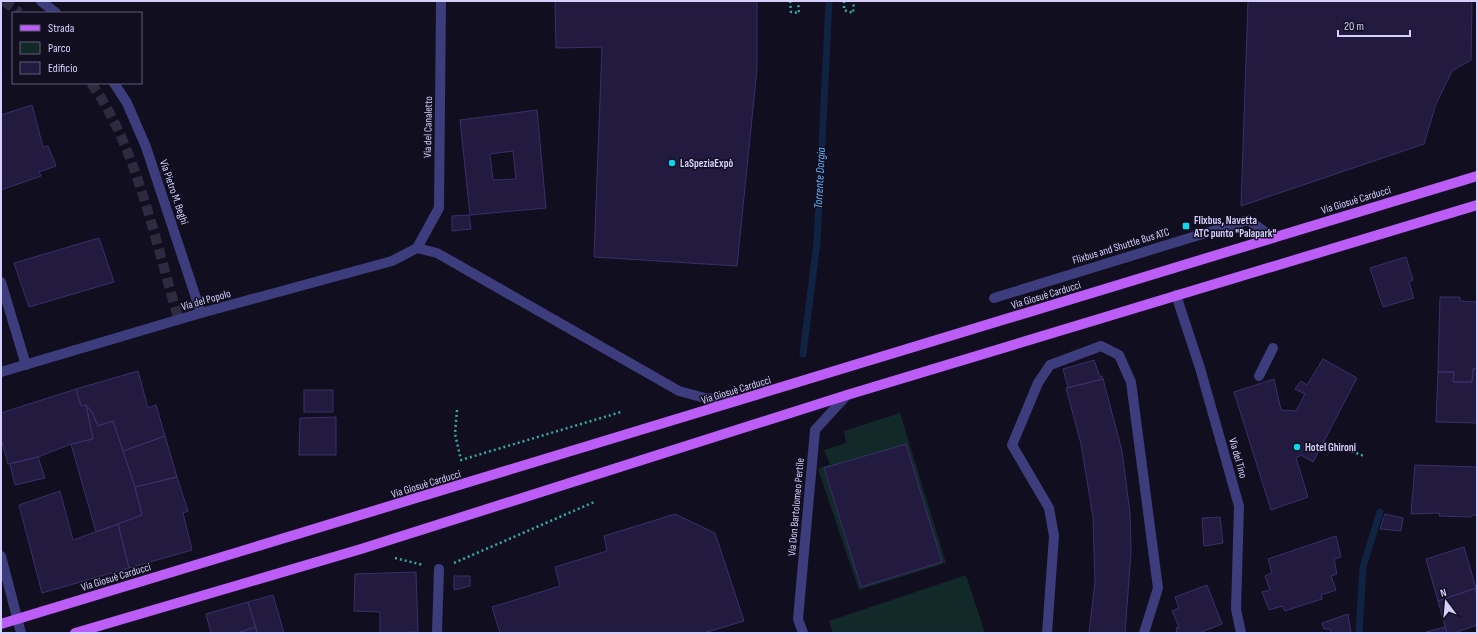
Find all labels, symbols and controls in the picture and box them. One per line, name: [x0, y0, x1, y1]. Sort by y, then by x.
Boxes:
legend: [12, 12, 142, 84]
scale bar: [1338, 12, 1410, 38]
text: 20 m: [1344, 19, 1364, 34]
text: Strada: [48, 21, 75, 36]
text: Parco: [48, 41, 71, 56]
text: Edificio: [48, 61, 77, 76]
street label: Via del Canaletto: [421, 96, 435, 158]
water label: Torrente Dorgia: [811, 147, 829, 209]
place label: LaSpeziaExpò: [680, 157, 733, 170]
street label: Via Pietro M. Beghi: [157, 158, 191, 226]
marker: LaSpeziaExpò: [667, 158, 677, 168]
street label: Via Giosuè Carducci: [1320, 183, 1392, 217]
place label: Flixbus, Navetta ATC punto "Palapark": [1193, 214, 1277, 240]
marker: Flixbus, Navetta ATC punto "Palapark": [1181, 221, 1191, 231]
street label: Flixbus and Shuttle Bus ATC: [1071, 225, 1171, 267]
street label: Via Giosuè Carducci: [1010, 278, 1082, 312]
street label: Via del Popolo: [180, 287, 233, 313]
street label: Via Giosuè Carducci: [700, 373, 772, 407]
street label: Via del Tino: [1226, 436, 1250, 480]
place label: Hotel Ghironi: [1305, 441, 1356, 454]
marker: Hotel Ghironi: [1292, 442, 1302, 452]
street label: Via Don Bartolomeo Pertile: [785, 457, 807, 557]
street label: Via Giosuè Carducci: [390, 467, 462, 501]
street label: Via Giosuè Carducci: [80, 560, 152, 594]
north arrow: [1426, 582, 1466, 622]
text: N: [1439, 586, 1448, 600]

